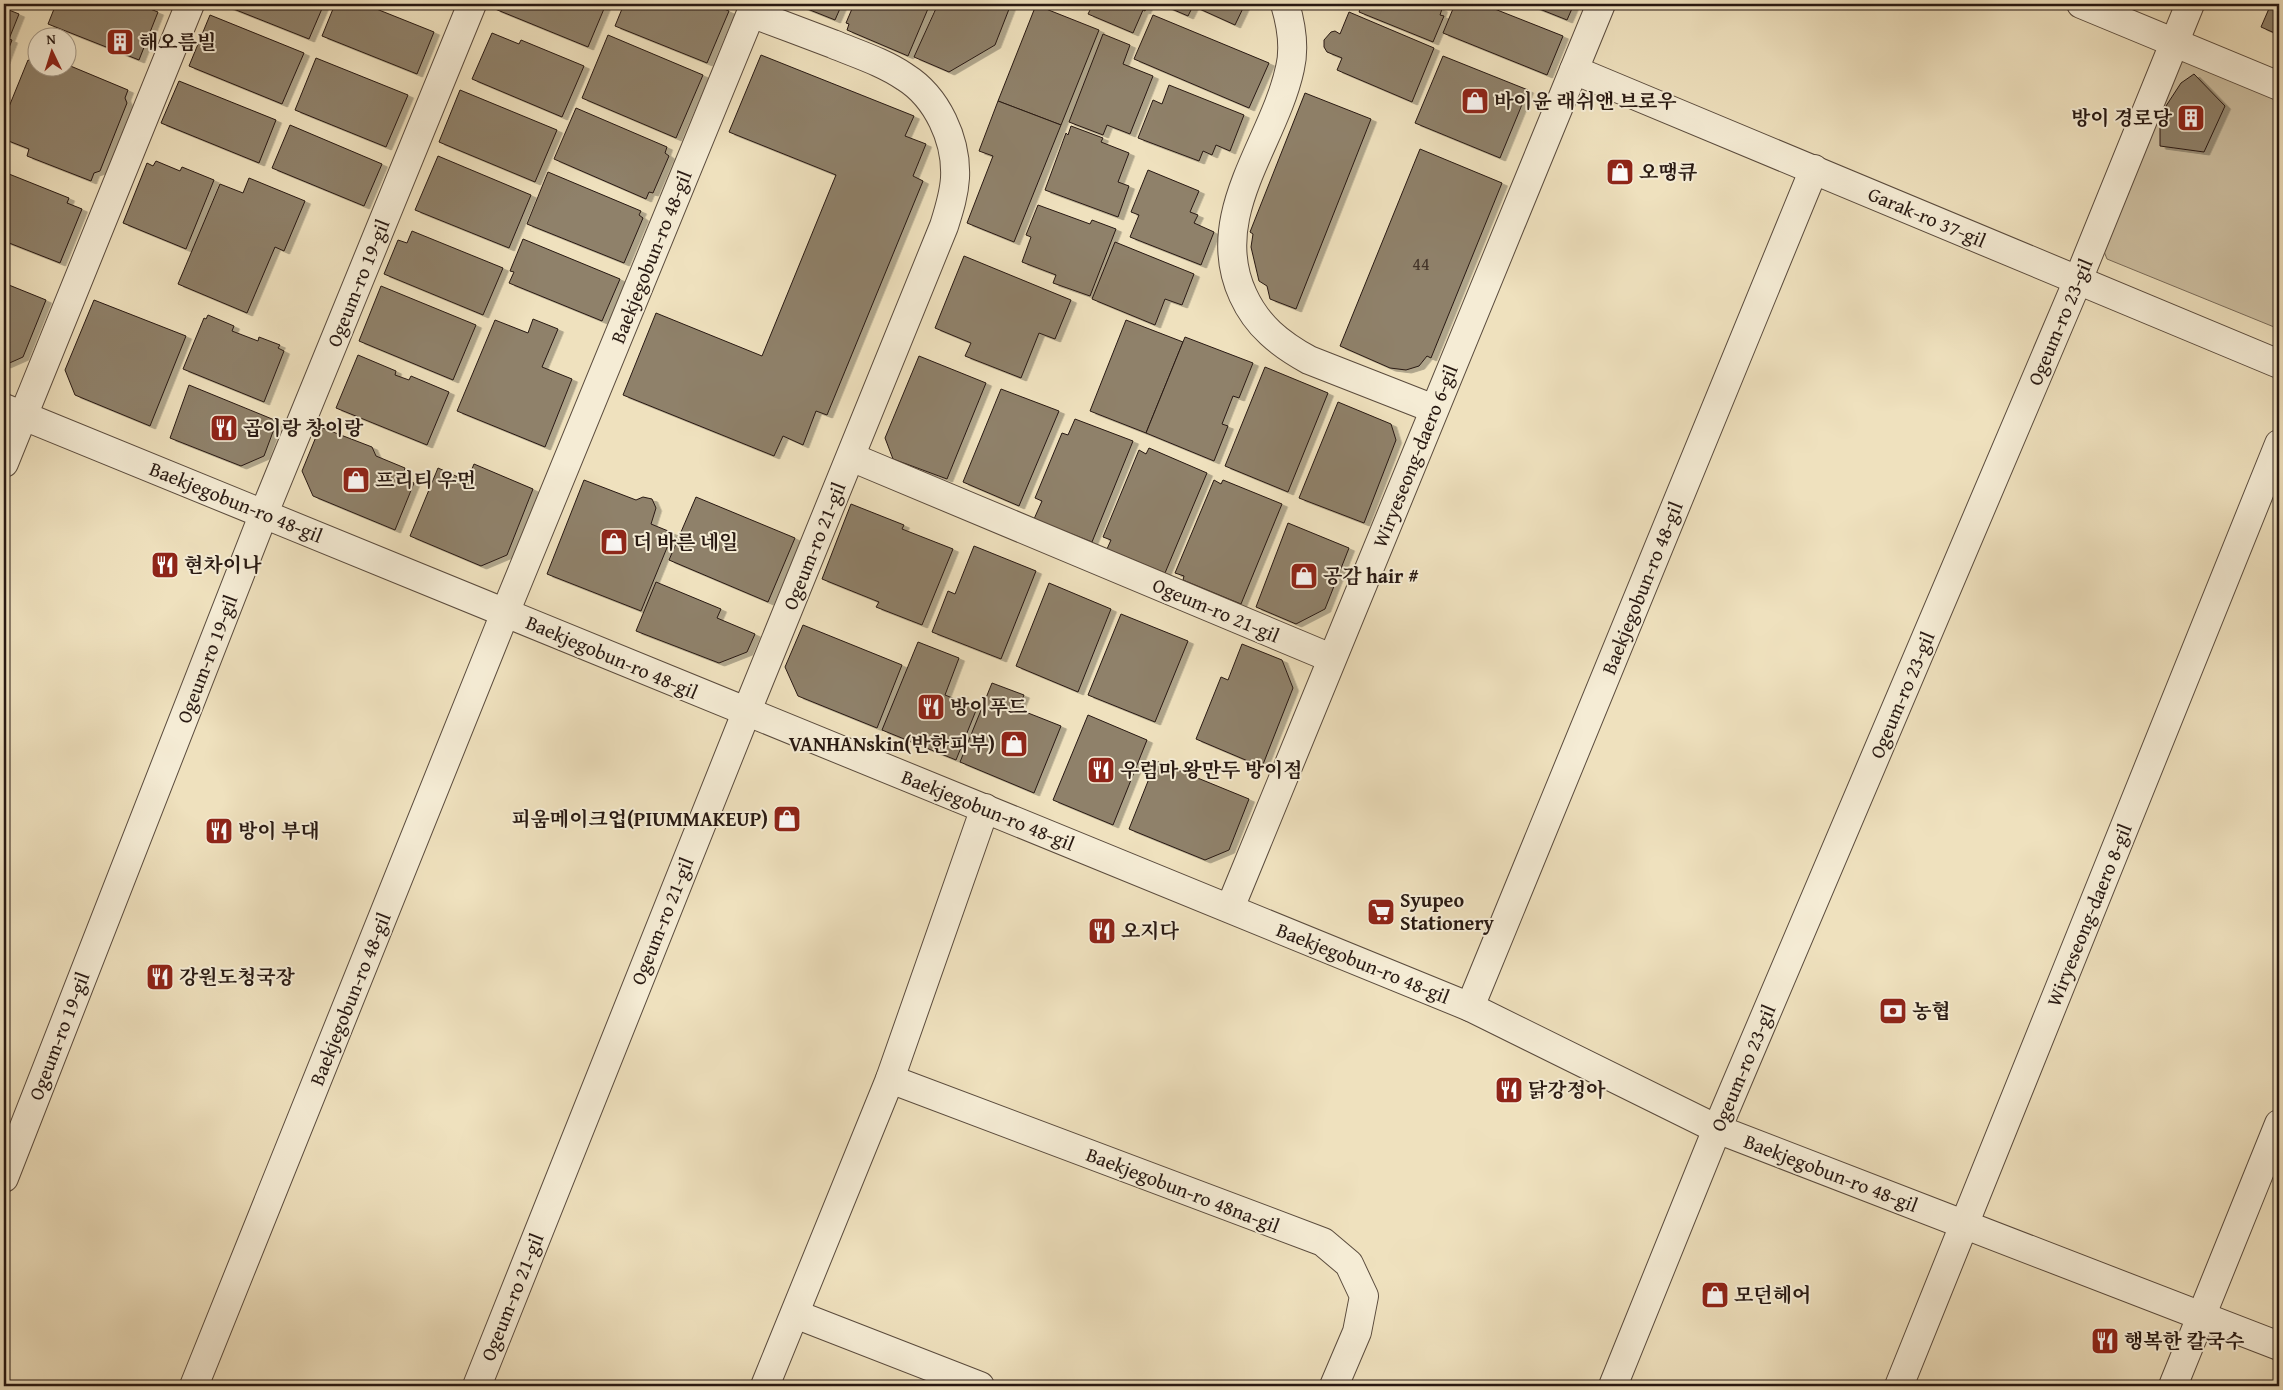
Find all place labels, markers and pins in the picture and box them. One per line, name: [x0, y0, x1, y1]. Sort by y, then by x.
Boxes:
building icon: 해오름빌: [105, 27, 135, 57]
place label: 해오름빌: [139, 27, 216, 56]
shop icon: 바이윤 래쉬앤 브로우: [1460, 86, 1490, 116]
place label: 바이윤 래쉬앤 브로우: [1494, 86, 1677, 115]
place label: 방이 경로당: [2071, 103, 2173, 132]
building icon: 방이 경로당: [2176, 103, 2206, 133]
shop icon: 오땡큐: [1605, 157, 1635, 187]
place label: 오땡큐: [1639, 157, 1698, 186]
restaurant icon: 곱이랑 창이랑: [209, 413, 239, 443]
place label: 곱이랑 창이랑: [243, 413, 364, 442]
shop icon: 프리티 우먼: [341, 465, 371, 495]
place label: 프리티 우먼: [375, 465, 476, 494]
shop icon: 더 바른 네일: [599, 527, 629, 557]
place label: 더 바른 네일: [633, 527, 738, 556]
restaurant icon: 현차이나: [150, 550, 180, 580]
place label: 현차이나: [184, 550, 262, 579]
shop icon: 공감 hair #: [1289, 561, 1319, 591]
place label: 공감 hair #: [1323, 561, 1419, 590]
restaurant icon: 방이푸드: [916, 692, 946, 722]
place label: 방이푸드: [950, 692, 1027, 721]
place label: VANHANskin(반한피부): [789, 729, 995, 758]
shop icon: VANHANskin(반한피부): [999, 729, 1029, 759]
restaurant icon: 우럼마 왕만두 방이점: [1086, 755, 1116, 785]
place label: 우럼마 왕만두 방이점: [1120, 755, 1303, 784]
place label: 피움메이크업(PIUMMAKEUP): [511, 804, 768, 833]
shop icon: 피움메이크업(PIUMMAKEUP): [772, 804, 802, 834]
restaurant icon: 방이 부대: [204, 816, 234, 846]
place label: 방이 부대: [238, 816, 320, 845]
place label: Syupeo Stationery: [1400, 885, 1495, 937]
supermarket icon: Syupeo Stationery: [1366, 897, 1396, 927]
restaurant icon: 오지다: [1087, 916, 1117, 946]
place label: 오지다: [1121, 916, 1180, 945]
restaurant icon: 강원도청국장: [145, 962, 175, 992]
place label: 강원도청국장: [179, 962, 296, 991]
bank icon: 농협: [1878, 996, 1908, 1026]
place label: 농협: [1912, 996, 1951, 1025]
restaurant icon: 닭강정아: [1494, 1075, 1524, 1105]
place label: 닭강정아: [1528, 1075, 1606, 1104]
shop icon: 모던헤어: [1700, 1280, 1730, 1310]
place label: 모던헤어: [1734, 1280, 1811, 1309]
restaurant icon: 행복한 칼국수: [2090, 1326, 2120, 1356]
place label: 행복한 칼국수: [2124, 1326, 2244, 1355]

